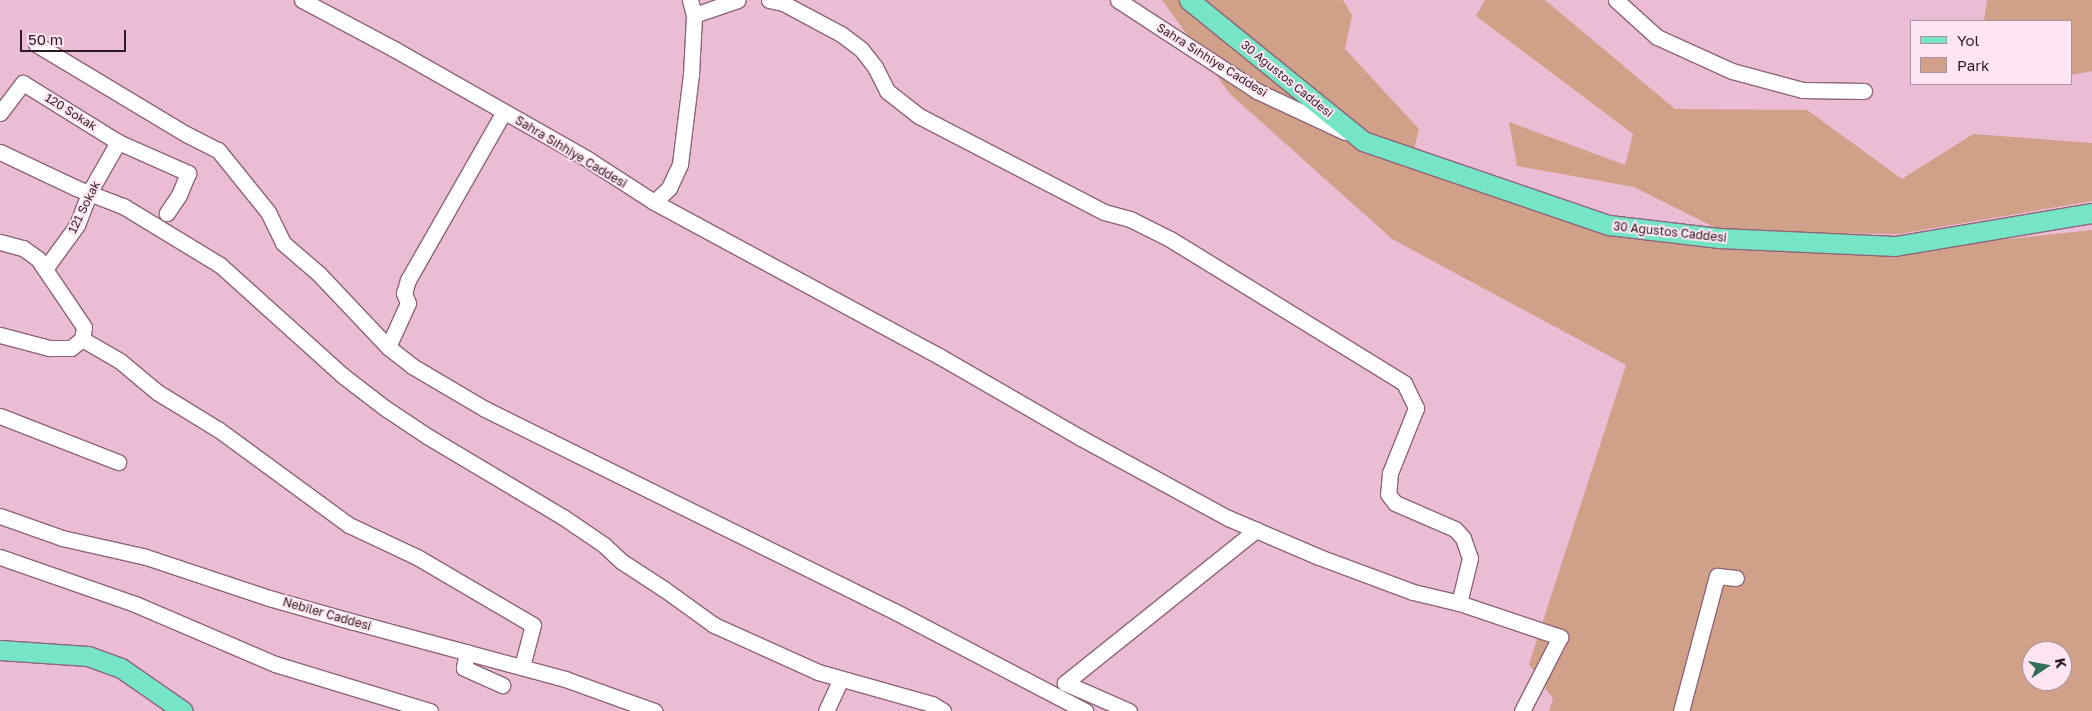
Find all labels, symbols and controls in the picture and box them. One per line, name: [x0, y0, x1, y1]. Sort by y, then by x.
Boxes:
scale bar: [22, 20, 129, 52]
street label: Sahra Sıhhiye Caddesi: [1154, 20, 1270, 100]
legend: [1910, 20, 2072, 85]
text: 50 m: [28, 30, 63, 48]
text: Yol: [1957, 31, 1979, 49]
street label: 30 Ağustos Caddesi: [1238, 38, 1336, 120]
text: Park: [1957, 56, 1989, 74]
street label: 120 Sokak: [42, 90, 100, 134]
street label: Sahra Sıhhiye Caddesi: [513, 113, 629, 191]
street label: 121 Sokak: [65, 178, 103, 236]
street label: 30 Ağustos Caddesi: [1613, 219, 1727, 245]
street label: Nebiler Caddesi: [281, 594, 373, 634]
north arrow: [2022, 641, 2072, 691]
text: K: [2052, 656, 2071, 670]

